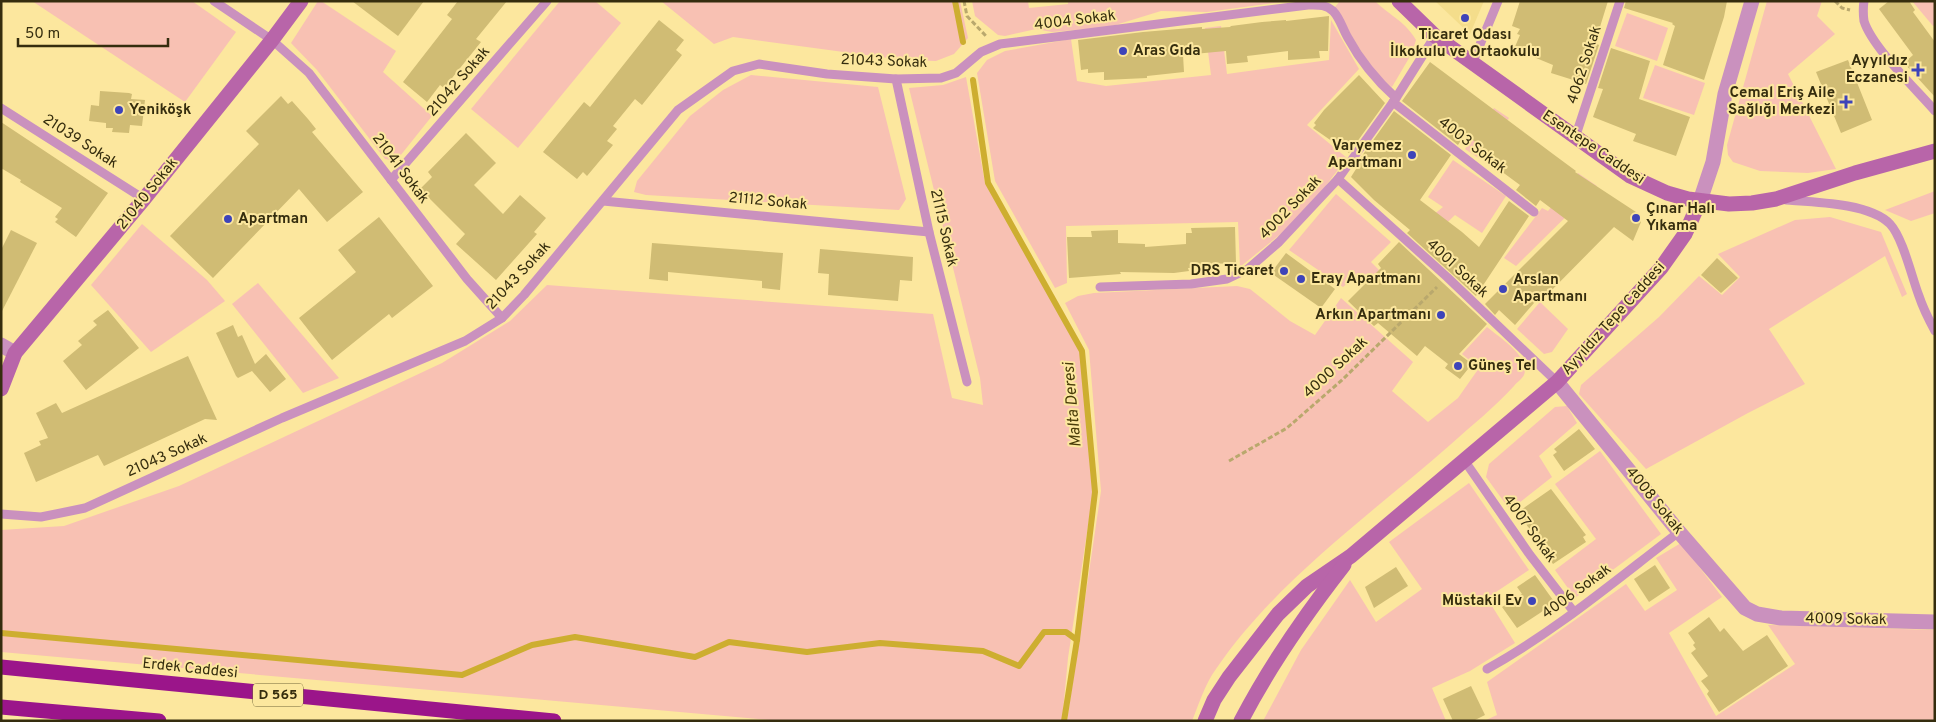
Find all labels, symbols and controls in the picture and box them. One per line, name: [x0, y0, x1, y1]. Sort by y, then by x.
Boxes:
street label: 4004 Sokak: [1033, 7, 1117, 35]
marker: Ticaret Odası İlkokulu ve Ortaokulu: [1459, 12, 1471, 24]
scale bar: [18, 15, 168, 47]
street label: 4062 Sokak: [1563, 23, 1607, 107]
text: 50 m: [25, 25, 60, 44]
place label: Ticaret Odası İlkokulu ve Ortaokulu: [1390, 26, 1540, 62]
place label: Aras Gıda: [1133, 42, 1201, 61]
street label: 21042 Sokak: [423, 43, 495, 121]
marker: Aras Gıda: [1117, 45, 1129, 57]
street label: 21043 Sokak: [840, 51, 928, 73]
place label: Ayyıldız Eczanesi: [1846, 52, 1908, 88]
marker: Ayyıldız Eczanesi: [1912, 64, 1924, 76]
place label: Cemal Eriş Aile Sağlığı Merkezi: [1728, 84, 1835, 120]
marker: Cemal Eriş Aile Sağlığı Merkezi: [1839, 95, 1853, 109]
place label: Yeniköşk: [129, 101, 191, 120]
marker: Yeniköşk: [113, 104, 125, 116]
street label: Esentepe Caddesi: [1538, 107, 1648, 189]
street label: 21039 Sokak: [39, 111, 121, 173]
street label: 4003 Sokak: [1434, 113, 1510, 179]
street label: 21041 Sokak: [367, 130, 433, 208]
place label: Varyemez Apartmanı: [1328, 137, 1402, 173]
marker: Varyemez Apartmanı: [1406, 149, 1418, 161]
street label: 21040 Sokak: [113, 154, 183, 234]
street label: 4002 Sokak: [1256, 172, 1326, 244]
street label: 21115 Sokak: [925, 187, 961, 269]
street label: 21112 Sokak: [728, 189, 808, 215]
place label: Çınar Halı Yıkama: [1646, 200, 1715, 236]
place label: Apartman: [238, 210, 308, 229]
marker: Çınar Halı Yıkama: [1630, 212, 1642, 224]
marker: Apartman: [222, 213, 234, 225]
street label: 4001 Sokak: [1422, 235, 1492, 303]
street label: 21043 Sokak: [482, 238, 556, 314]
street label: Ayyıldız Tepe Caddesi: [1558, 258, 1670, 380]
place label: DRS Ticaret: [1191, 262, 1274, 281]
marker: DRS Ticaret: [1278, 265, 1290, 277]
place label: Eray Apartmanı: [1311, 270, 1421, 289]
place label: Arslan Apartmanı: [1513, 271, 1587, 307]
marker: Eray Apartmanı: [1295, 273, 1307, 285]
marker: Arslan Apartmanı: [1497, 283, 1509, 295]
place label: Arkın Apartmanı: [1315, 306, 1431, 325]
marker: Arkın Apartmanı: [1435, 309, 1447, 321]
street label: 4000 Sokak: [1300, 333, 1372, 403]
place label: Güneş Tel: [1468, 357, 1536, 376]
marker: Güneş Tel: [1452, 360, 1464, 372]
water label: Malta Deresi: [1059, 361, 1087, 448]
street label: 21043 Sokak: [123, 430, 211, 482]
street label: 4008 Sokak: [1621, 463, 1687, 539]
street label: 4007 Sokak: [1498, 491, 1560, 567]
street label: 4006 Sokak: [1538, 560, 1616, 624]
place label: Müstakil Ev: [1442, 592, 1522, 611]
marker: Müstakil Ev: [1526, 595, 1538, 607]
street label: 4009 Sokak: [1805, 610, 1887, 630]
street label: Erdek Caddesi: [141, 655, 239, 683]
road number: D 565: [253, 684, 303, 706]

